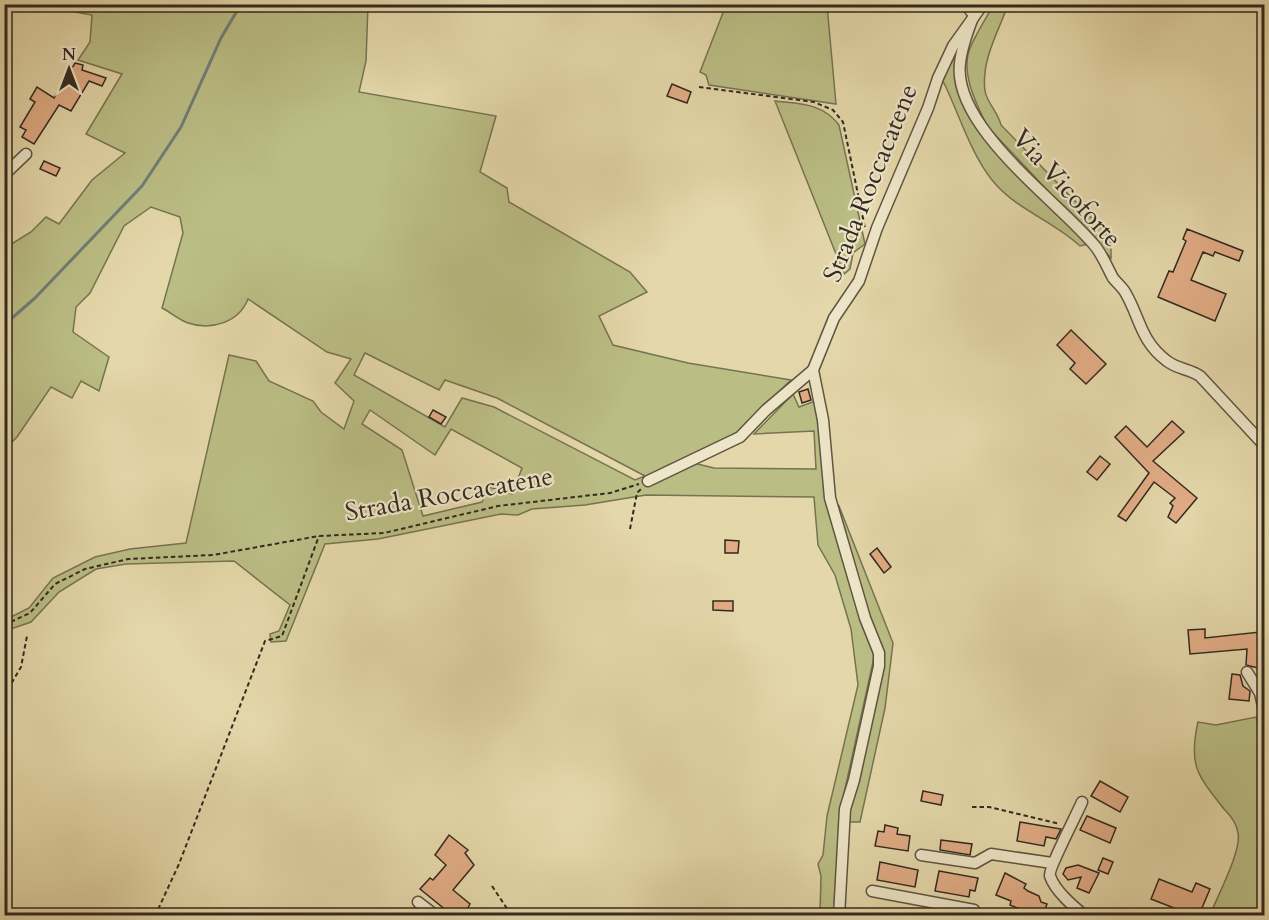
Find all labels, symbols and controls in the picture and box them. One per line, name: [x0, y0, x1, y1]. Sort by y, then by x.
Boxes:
north arrow: [39, 39, 99, 99]
text: N: [62, 44, 76, 66]
street label: Strada Roccacatene: [814, 79, 926, 287]
street label: Via Vicoforte: [1004, 121, 1130, 255]
street label: Strada Roccacatene: [342, 458, 556, 530]

